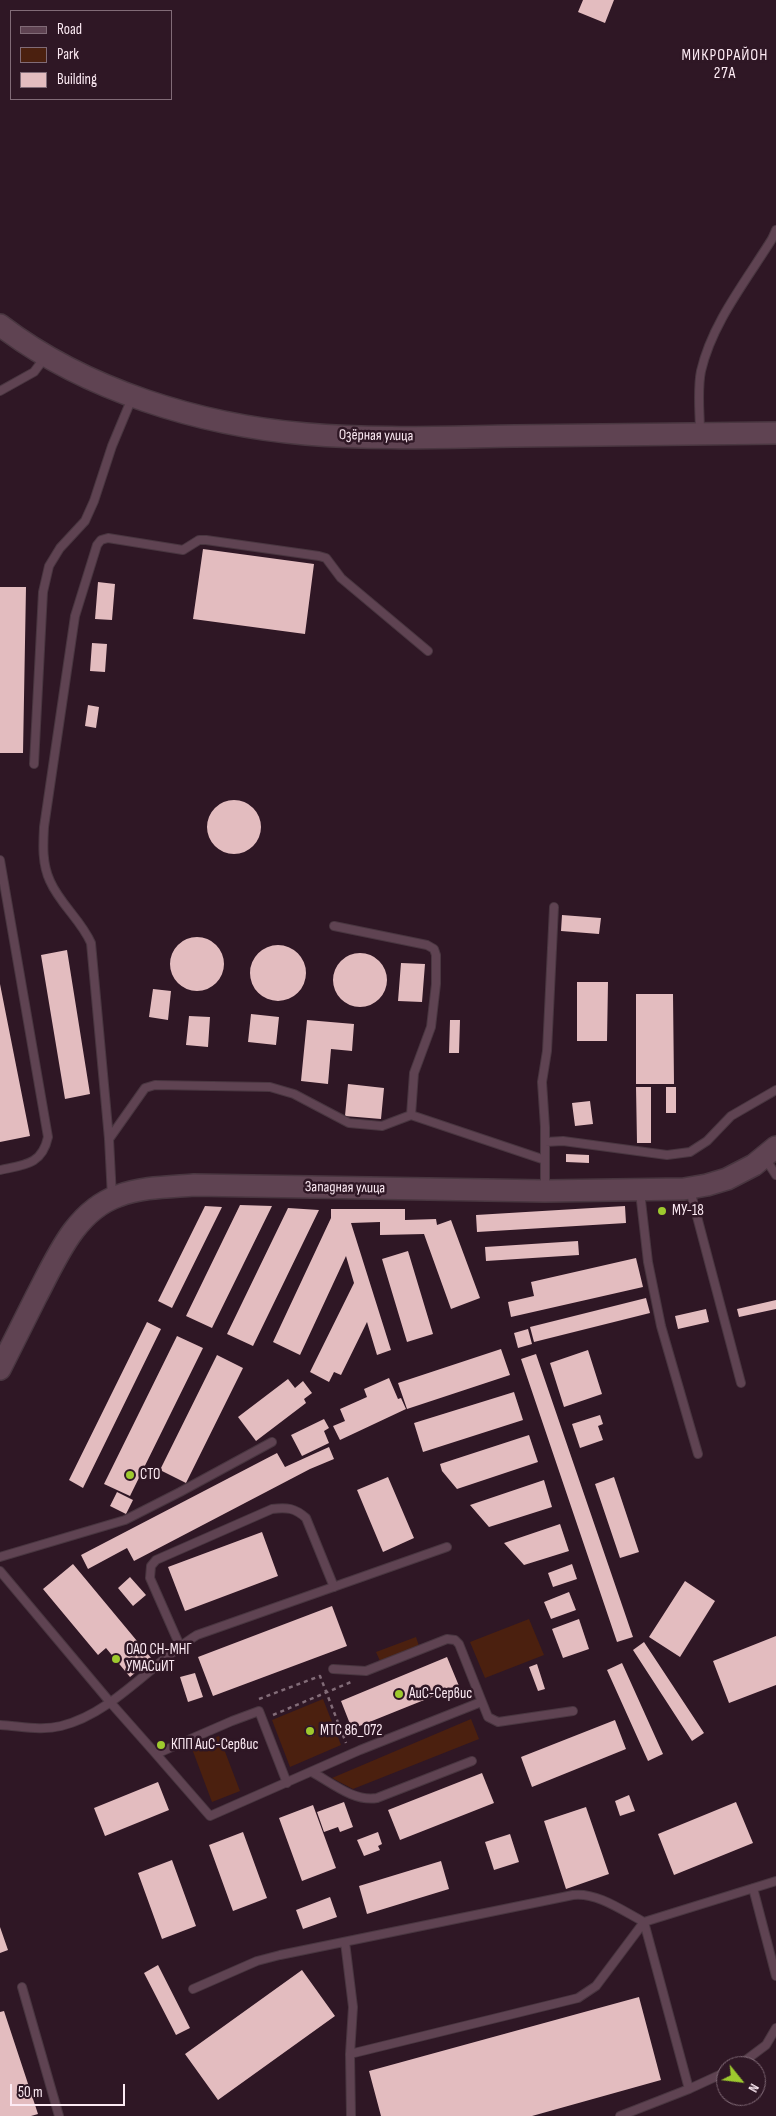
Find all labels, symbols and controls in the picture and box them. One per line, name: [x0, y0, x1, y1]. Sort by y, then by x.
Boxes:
legend: [10, 10, 172, 100]
text: Road: [57, 20, 82, 39]
text: Park: [57, 45, 79, 64]
district label: МИКРОРАЙОН 27А: [680, 46, 770, 84]
text: Building: [57, 70, 97, 89]
street label: Озёрная улица: [339, 426, 413, 446]
street label: Западная улица: [305, 1178, 385, 1198]
place label: МУ-18: [672, 1202, 704, 1220]
marker: МУ-18: [656, 1205, 668, 1217]
place label: СТО: [140, 1466, 160, 1484]
marker: СТО: [124, 1469, 136, 1481]
place label: ОАО СН-МНГ УМАСиИТ: [126, 1641, 192, 1676]
marker: ОАО СН-МНГ УМАСиИТ: [110, 1653, 122, 1665]
place label: АиС-Сервис: [409, 1685, 472, 1703]
marker: АиС-Сервис: [393, 1688, 405, 1700]
place label: МТС 86_072: [320, 1722, 382, 1740]
marker: МТС 86_072: [304, 1725, 316, 1737]
place label: КПП АиС-Сервис: [171, 1736, 258, 1754]
marker: КПП АиС-Сервис: [155, 1739, 167, 1751]
north arrow: [716, 2056, 766, 2106]
scale bar: [12, 2074, 128, 2106]
text: N: [744, 2081, 763, 2095]
text: 50 m: [18, 2083, 43, 2102]

